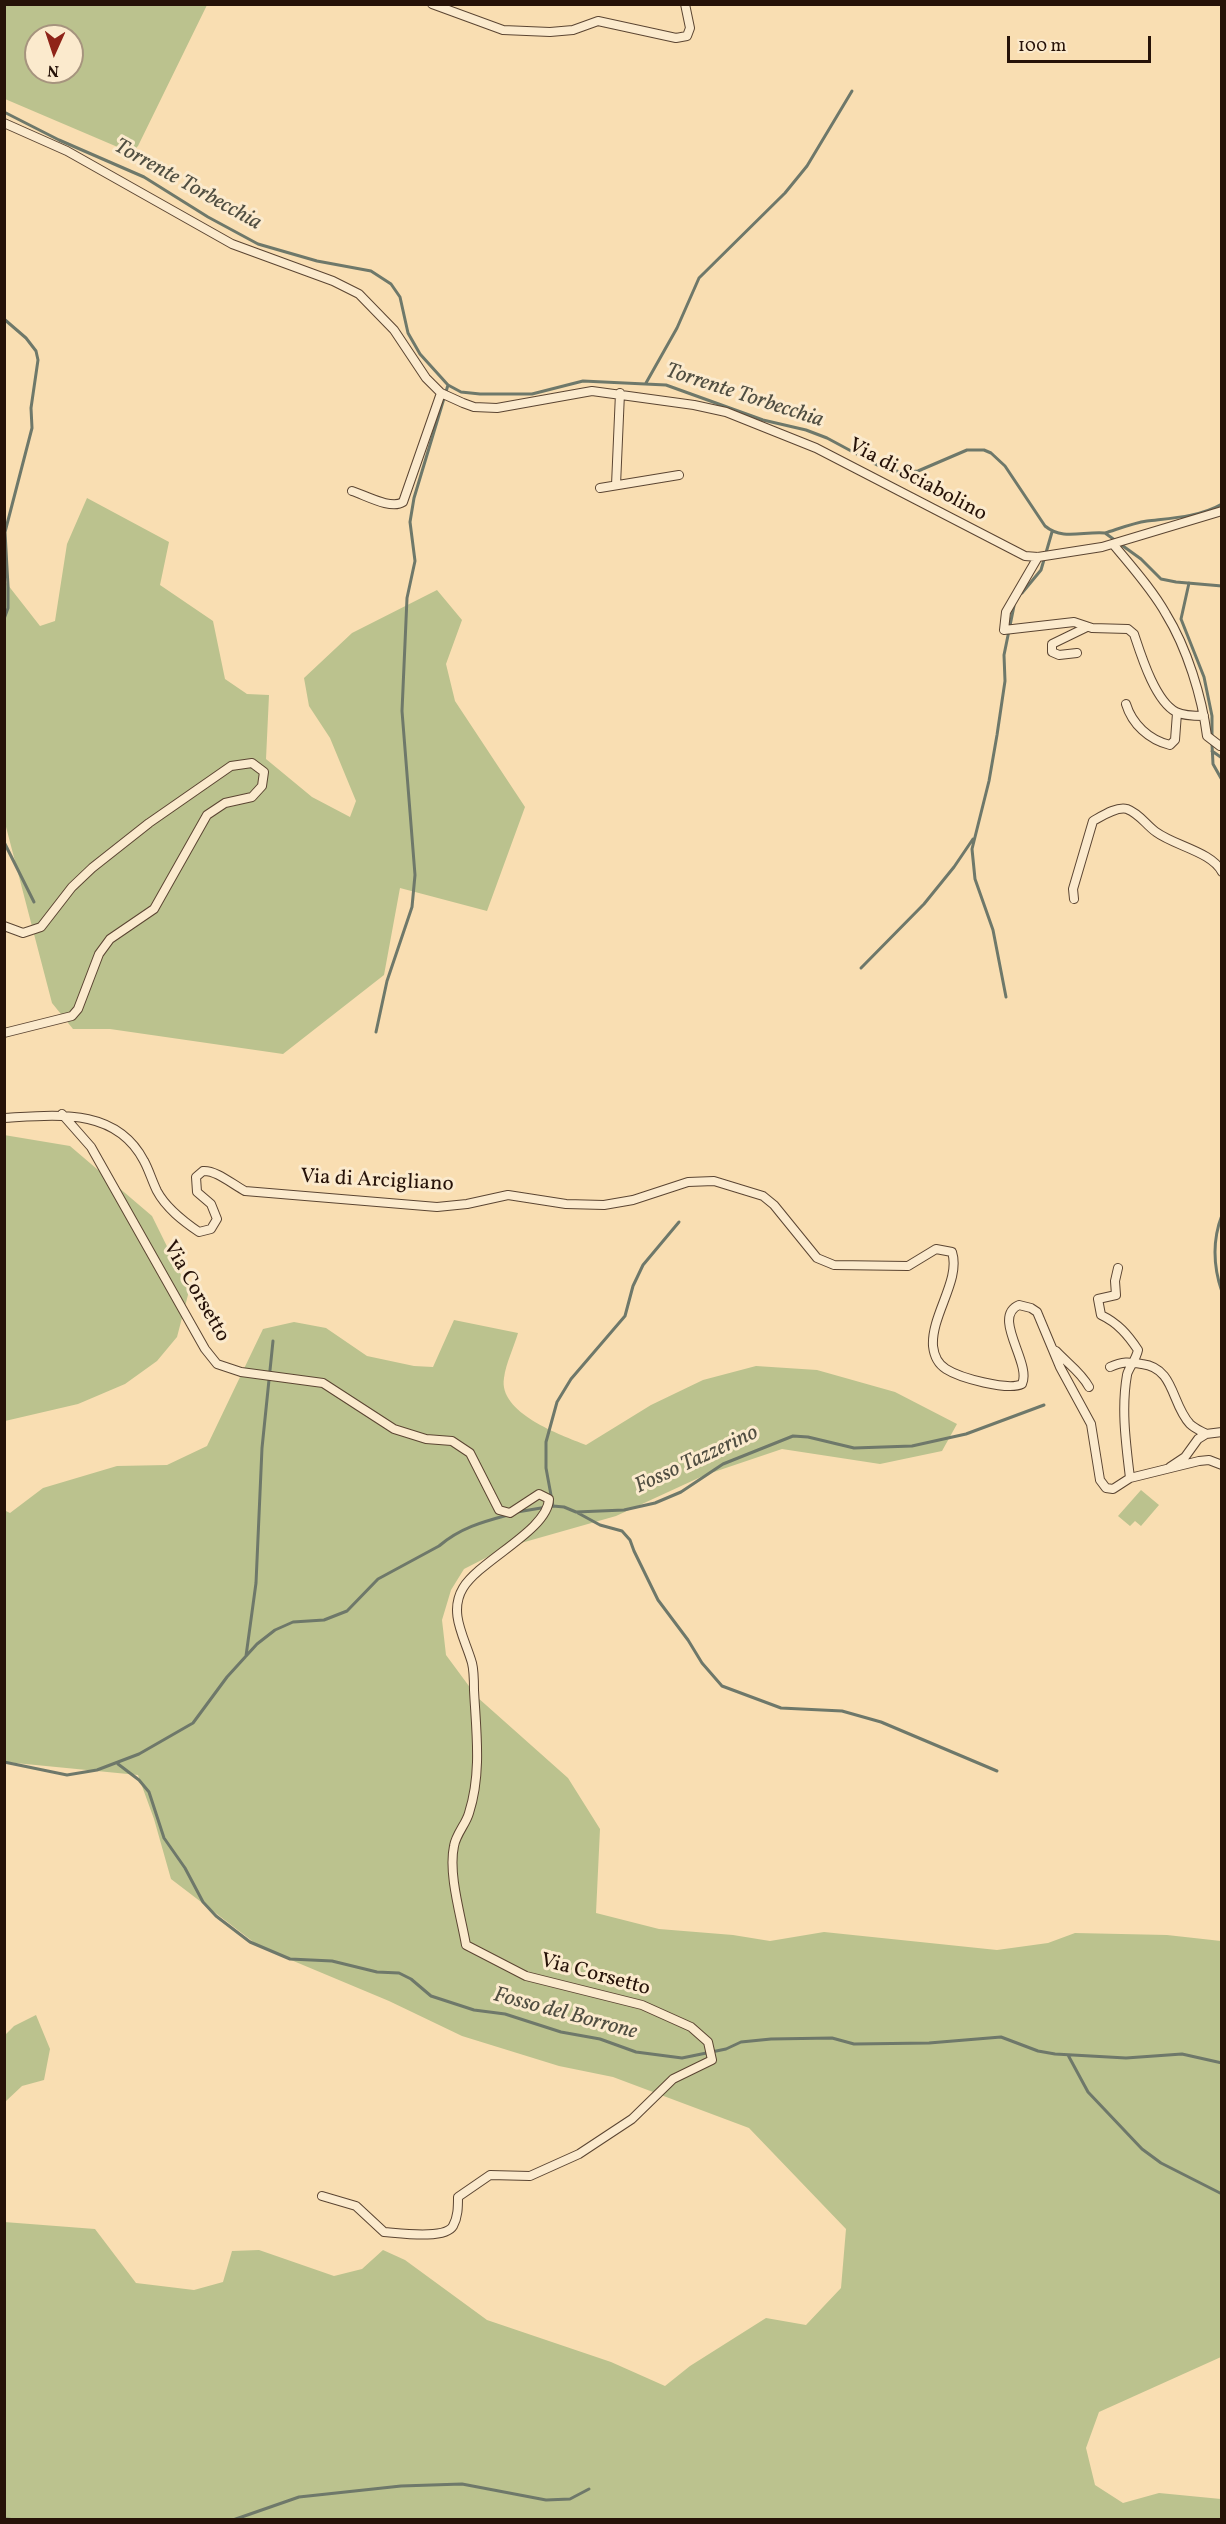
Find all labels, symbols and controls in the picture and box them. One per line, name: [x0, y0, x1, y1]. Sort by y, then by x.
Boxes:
north arrow: [24, 24, 84, 84]
scale bar: [1010, 24, 1154, 62]
text: 100 m: [1018, 34, 1067, 59]
text: N: [47, 59, 60, 81]
water label: Torrente Torbecchia: [109, 135, 265, 237]
water label: Torrente Torbecchia: [662, 359, 826, 435]
street label: Via di Sciabolino: [843, 434, 991, 528]
street label: Via di Arcigliano: [300, 1165, 454, 1199]
street label: Via Corsetto: [156, 1237, 234, 1347]
water label: Fosso Tazzerino: [631, 1421, 763, 1501]
street label: Via Corsetto: [537, 1949, 653, 2003]
water label: Fosso del Borrone: [490, 1983, 640, 2047]

